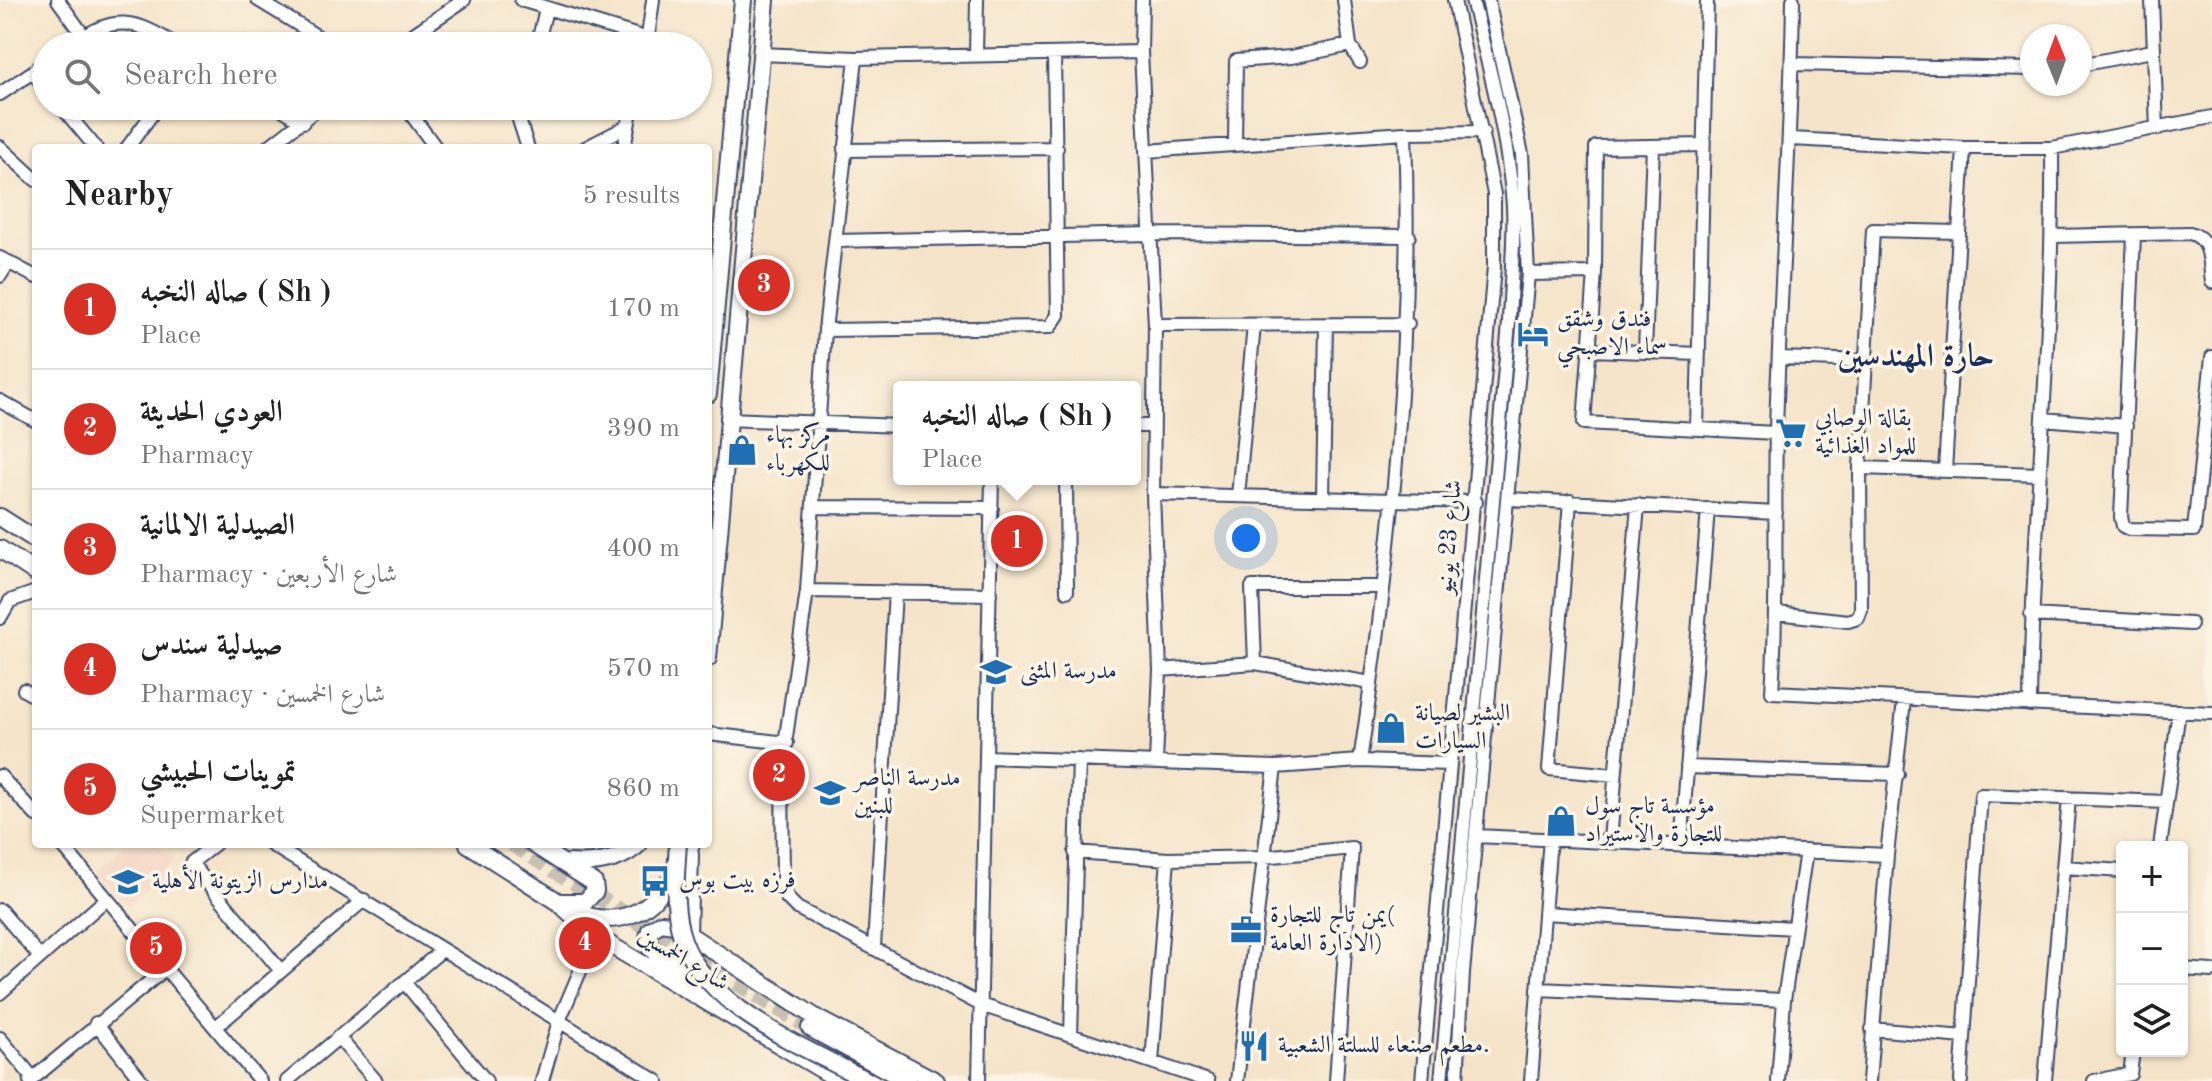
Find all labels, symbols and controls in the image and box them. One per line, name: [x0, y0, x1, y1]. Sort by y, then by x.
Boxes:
north arrow: [2020, 24, 2092, 96]
search box: [32, 32, 712, 120]
icon: search: [60, 54, 104, 98]
text: Search here: [124, 61, 278, 91]
text: Nearby: [64, 179, 174, 213]
text: 5 results: [582, 183, 680, 209]
pin: 3: [738, 255, 790, 315]
text: صاله النخبه ( Sh ): [140, 278, 331, 308]
text: 1: [82, 296, 98, 322]
text: 170 m: [607, 296, 680, 322]
place label: فندق وشقق سماء الاصبحي: [1557, 308, 1667, 369]
hotel icon: فندق وشقق سماء الاصبحي: [1516, 317, 1550, 351]
text: Place: [140, 323, 201, 349]
district label: حارة المهندسين: [1838, 341, 1994, 374]
popup: [893, 381, 1141, 485]
text: العودي الحديثة: [140, 398, 283, 428]
text: صاله النخبه ( Sh ): [921, 402, 1113, 432]
place label: بقالة الوصابي للمواد الغذائية: [1815, 407, 1916, 460]
text: 2: [82, 416, 98, 442]
text: 390 m: [607, 416, 680, 442]
supermarket icon: بقالة الوصابي للمواد الغذائية: [1774, 416, 1808, 450]
place label: مركز بهاء للكهرباء: [766, 421, 831, 477]
shop icon: مركز بهاء للكهرباء: [725, 433, 759, 467]
text: Pharmacy: [140, 443, 254, 469]
text: Place: [921, 447, 982, 473]
street label: شارع 23 يونيو: [1433, 479, 1473, 598]
text: الصيدلية الالمانية: [140, 511, 295, 541]
pin: 1: [991, 511, 1043, 571]
your location: [1226, 518, 1266, 558]
text: 3: [82, 536, 98, 562]
text: 400 m: [607, 536, 680, 562]
text: Pharmacy · شارع الأربعين: [140, 562, 397, 588]
text: صيدلية سندس: [140, 631, 283, 661]
school or university icon: مدرسة المثنى: [979, 655, 1013, 689]
text: 4: [82, 656, 98, 682]
text: 570 m: [607, 656, 680, 682]
place label: مدرسة المثنى: [1020, 660, 1117, 687]
text: Pharmacy · شارع الخمسين: [140, 682, 385, 708]
place label: البشير لصيانة السيارات: [1415, 702, 1510, 754]
shop icon: البشير لصيانة السيارات: [1374, 711, 1408, 745]
pin: 2: [753, 745, 805, 805]
text: تموينات الحبيشي: [140, 758, 296, 788]
place label: مدرسة الناصر للبنين: [851, 767, 961, 819]
text: 5: [82, 776, 98, 802]
text: 860 m: [607, 776, 680, 802]
school or university icon: مدرسة الناصر للبنين: [813, 776, 847, 810]
place label: مؤسسة تاج سول للتجارة والاستيراد: [1585, 795, 1722, 847]
text: Supermarket: [140, 803, 285, 829]
shop icon: مؤسسة تاج سول للتجارة والاستيراد: [1544, 804, 1578, 838]
map controls: [2116, 841, 2188, 1057]
button: +: [2116, 841, 2188, 913]
place label: مدارس الزيتونة الأهلية: [152, 864, 328, 895]
bus stop icon: فرزه بيت بوس: [638, 864, 672, 898]
school or university icon: مدارس الزيتونة الأهلية: [111, 865, 145, 899]
place label: فرزه بيت بوس: [679, 869, 795, 894]
place label: يمن تاج للتجارة( الادارة العامة): [1270, 904, 1395, 956]
pin: 4: [559, 913, 611, 973]
office icon: يمن تاج للتجارة( الادارة العامة): [1229, 913, 1263, 947]
button: −: [2116, 913, 2188, 985]
pin: 5: [130, 918, 182, 978]
street label: شارع الخمسين: [630, 924, 732, 1001]
button: layers: [2116, 985, 2188, 1057]
restaurant icon: مطعم صنعاء للسلتة الشعبية.: [1237, 1029, 1271, 1063]
place label: مطعم صنعاء للسلتة الشعبية.: [1278, 1034, 1490, 1066]

